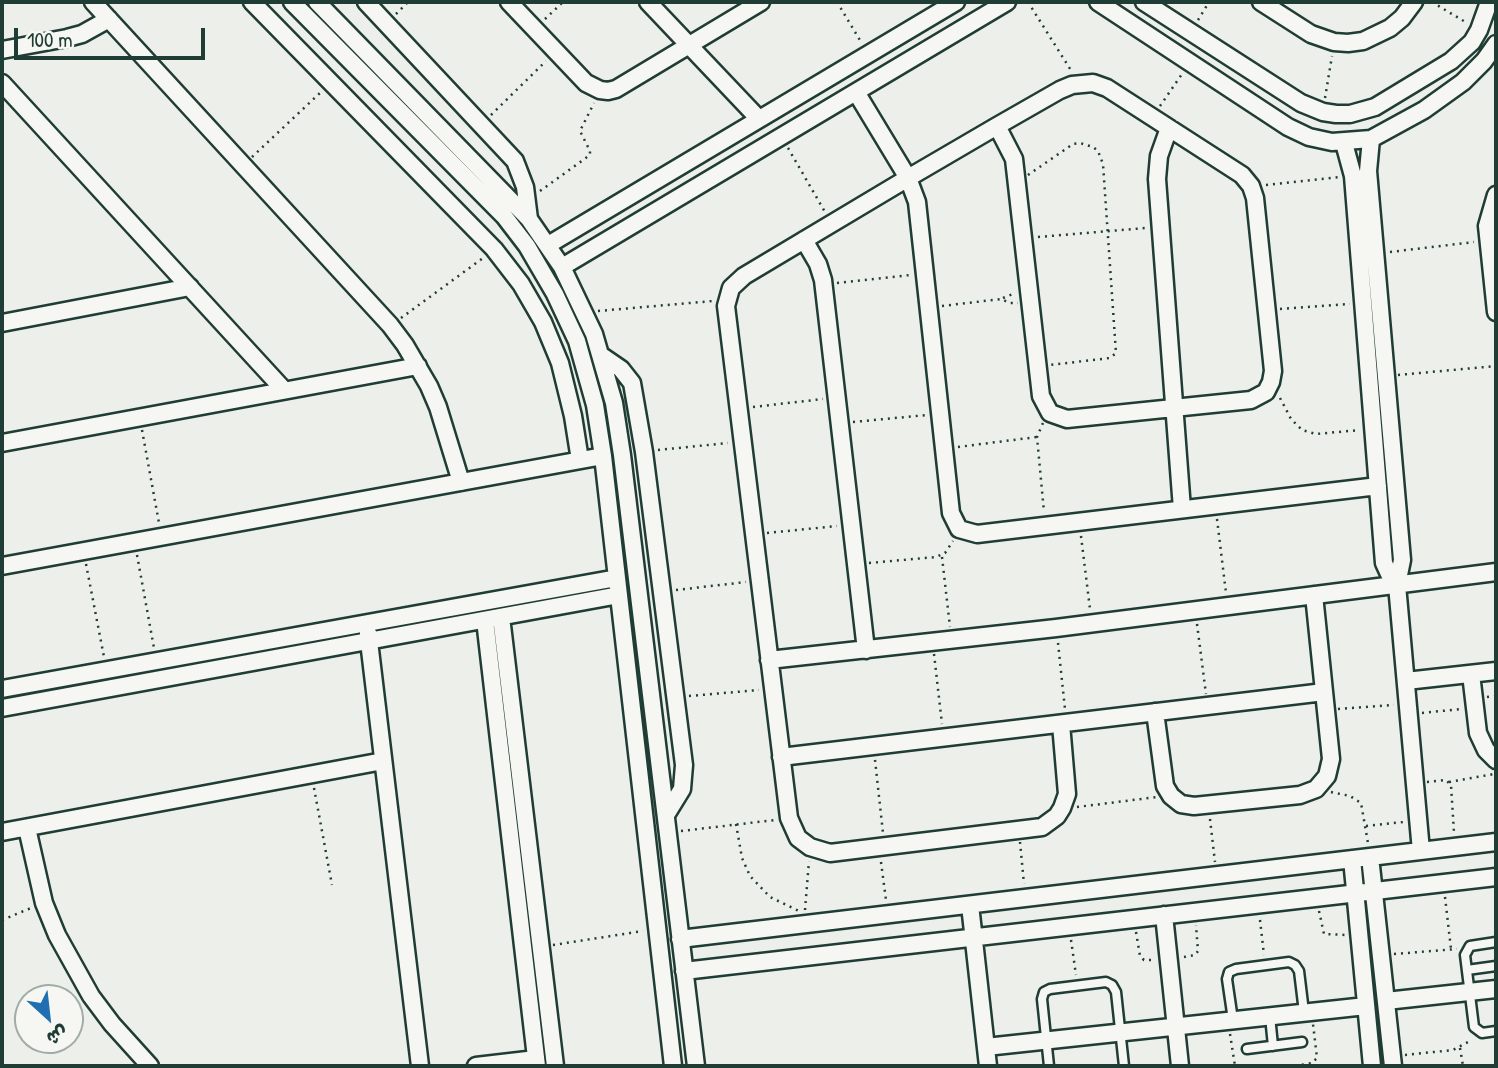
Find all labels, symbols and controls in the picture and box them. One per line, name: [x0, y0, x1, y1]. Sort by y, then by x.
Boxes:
scale bar: [18, 14, 208, 58]
text: 100 m: [27, 25, 73, 54]
north arrow: [14, 984, 84, 1054]
text: ش: [42, 1020, 73, 1052]

